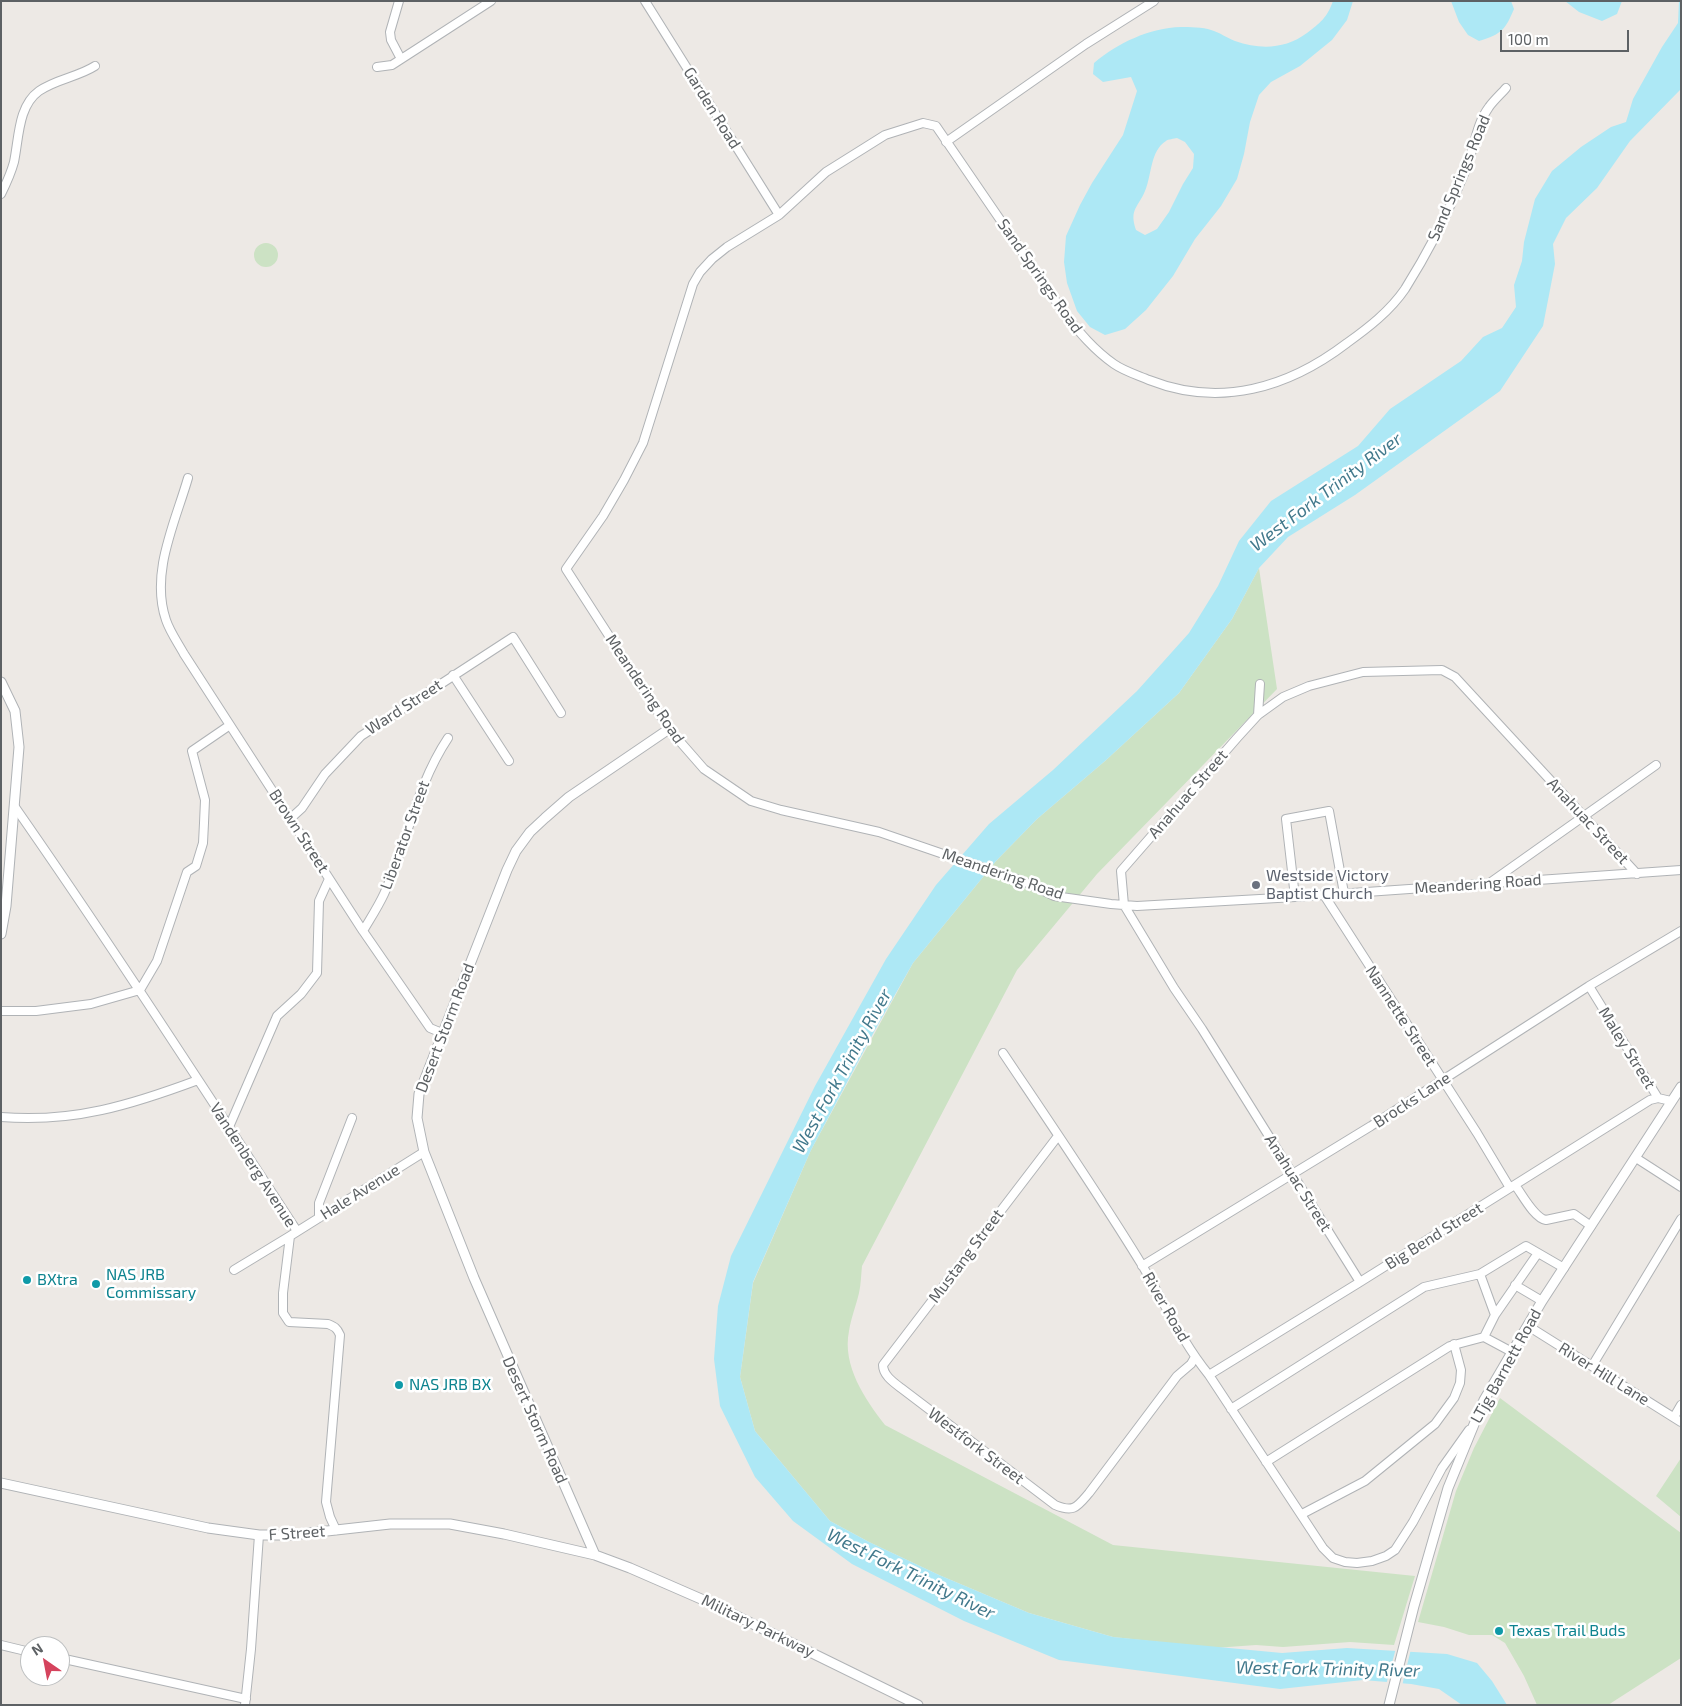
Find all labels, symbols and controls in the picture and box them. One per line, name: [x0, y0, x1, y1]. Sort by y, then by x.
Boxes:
scale bar: [1502, 20, 1631, 52]
text: 100 m: [1508, 30, 1549, 48]
street label: Garden Road: [679, 64, 745, 152]
street label: Sand Springs Road: [1424, 112, 1494, 244]
street label: Sand Springs Road: [993, 215, 1087, 337]
water label: West Fork Trinity River: [1246, 428, 1406, 556]
street label: Meandering Road: [601, 631, 689, 747]
street label: Ward Street: [362, 675, 446, 739]
street label: Anahuac Street: [1144, 746, 1232, 842]
street label: Anahuac Street: [1543, 774, 1633, 868]
street label: Liberator Street: [376, 778, 434, 892]
street label: Brown Street: [265, 786, 333, 876]
street label: Meandering Road: [940, 844, 1066, 904]
place label: Westside Victory Baptist Church: [1266, 866, 1389, 904]
street label: Meandering Road: [1414, 870, 1542, 898]
marker: Westside Victory Baptist Church: [1250, 879, 1262, 891]
street label: Desert Storm Road: [412, 961, 478, 1095]
street label: Nannette Street: [1361, 962, 1441, 1070]
water label: West Fork Trinity River: [788, 985, 896, 1157]
street label: Maley Street: [1594, 1004, 1660, 1092]
street label: Brocks Lane: [1370, 1068, 1454, 1132]
street label: Vandenberg Avenue: [206, 1099, 300, 1231]
street label: Anahuac Street: [1260, 1131, 1336, 1235]
street label: Hale Avenue: [317, 1160, 403, 1224]
street label: Big Bend Street: [1382, 1198, 1486, 1274]
street label: Mustang Street: [925, 1205, 1007, 1307]
place label: NAS JRB Commissary: [106, 1265, 196, 1303]
street label: River Road: [1138, 1269, 1194, 1345]
place label: BXtra: [37, 1270, 78, 1290]
marker: BXtra: [21, 1274, 33, 1286]
marker: NAS JRB Commissary: [90, 1278, 102, 1290]
street label: LTjg Barnett Road: [1467, 1305, 1545, 1427]
street label: River Hill Lane: [1555, 1338, 1653, 1410]
street label: Desert Storm Road: [498, 1354, 572, 1486]
place label: NAS JRB BX: [409, 1375, 491, 1395]
marker: NAS JRB BX: [393, 1379, 405, 1391]
street label: Westfork Street: [924, 1404, 1028, 1488]
street label: F Street: [268, 1521, 326, 1545]
water label: West Fork Trinity River: [823, 1524, 999, 1624]
street label: Military Parkway: [698, 1590, 818, 1662]
place label: Texas Trail Buds: [1509, 1621, 1626, 1641]
marker: Texas Trail Buds: [1493, 1625, 1505, 1637]
north arrow: [20, 1636, 70, 1686]
text: N: [28, 1639, 46, 1659]
water label: West Fork Trinity River: [1236, 1657, 1420, 1681]

